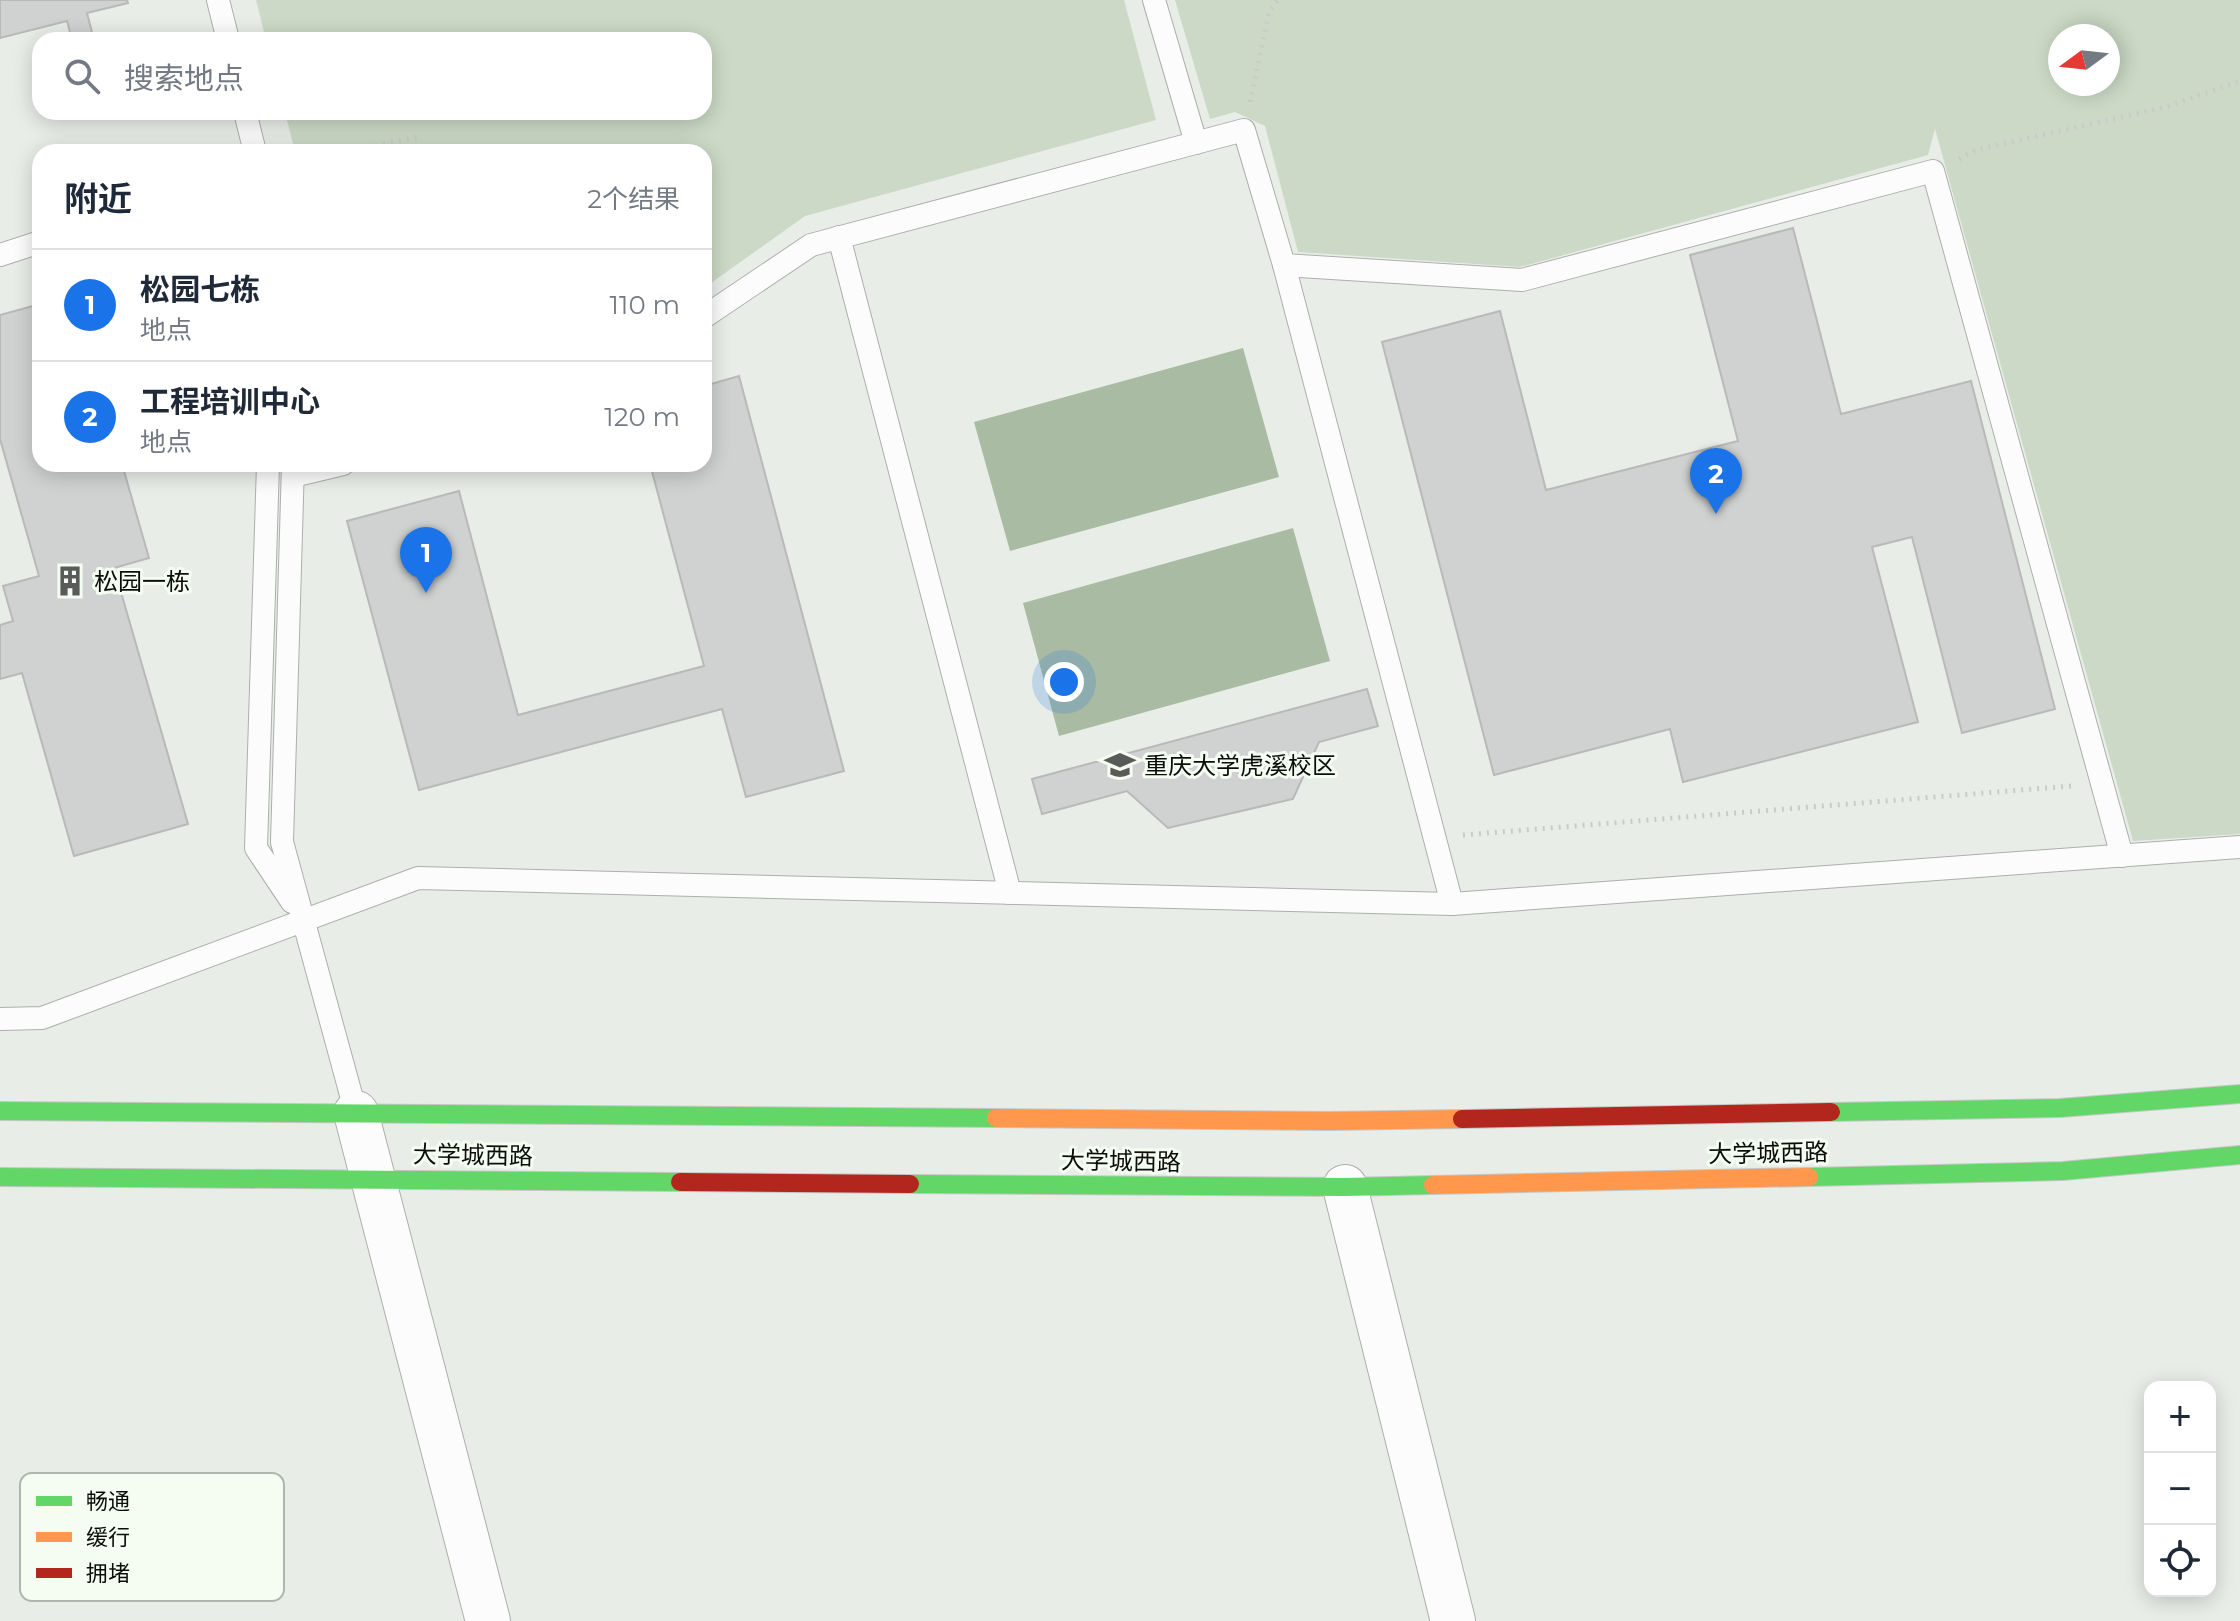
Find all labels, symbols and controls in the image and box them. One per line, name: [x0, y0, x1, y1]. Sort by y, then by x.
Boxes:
north arrow: [2048, 24, 2120, 96]
search box: [32, 32, 712, 120]
icon: search: [60, 54, 104, 98]
text: 搜索地点: [124, 60, 244, 97]
text: 附近: [64, 178, 132, 220]
text: 2个结果: [587, 183, 680, 215]
text: 松园七栋: [140, 271, 260, 308]
text: 1: [85, 289, 95, 321]
text: 110 m: [610, 289, 680, 321]
text: 地点: [140, 314, 192, 346]
text: 工程培训中心: [140, 383, 320, 420]
text: 2: [82, 401, 98, 433]
text: 120 m: [604, 401, 680, 433]
text: 地点: [140, 426, 192, 458]
pin: 2: [1690, 448, 1742, 514]
pin: 1: [400, 527, 452, 593]
building icon: 松园一栋: [53, 564, 87, 598]
place label: 松园一栋: [94, 567, 190, 596]
your location: [1044, 662, 1084, 702]
school or university icon: 重庆大学虎溪校区: [1103, 748, 1137, 782]
place label: 重庆大学虎溪校区: [1144, 751, 1336, 780]
street label: 大学城西路: [1708, 1137, 1828, 1169]
street label: 大学城西路: [413, 1139, 533, 1171]
street label: 大学城西路: [1061, 1145, 1181, 1177]
map controls: [2144, 1381, 2216, 1597]
button: +: [2144, 1381, 2216, 1453]
button: −: [2144, 1453, 2216, 1525]
legend: [20, 1473, 284, 1601]
text: 畅通: [86, 1488, 130, 1515]
text: 缓行: [86, 1524, 130, 1551]
button: locate: [2144, 1525, 2216, 1597]
text: 拥堵: [86, 1560, 130, 1587]

